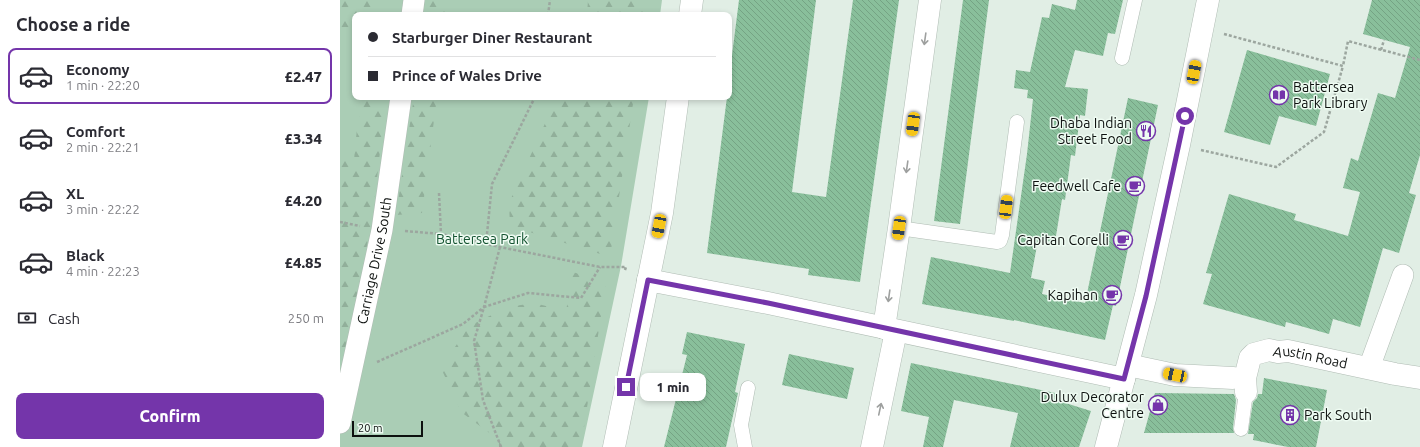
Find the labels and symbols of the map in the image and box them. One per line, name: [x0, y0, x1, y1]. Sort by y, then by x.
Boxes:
one-way arrow: [921, 32, 929, 45]
car: [1186, 59, 1202, 85]
place label: Battersea Park Library: [1293, 79, 1368, 111]
library icon: Battersea Park Library: [1268, 84, 1290, 106]
route start: [1176, 107, 1194, 125]
car: [905, 111, 921, 137]
place label: Dhaba Indian Street Food: [1050, 115, 1132, 147]
restaurant icon: Dhaba Indian Street Food: [1135, 120, 1157, 142]
one-way arrow: [903, 161, 911, 174]
cafe icon: Feedwell Cafe: [1124, 175, 1146, 197]
place label: Feedwell Cafe: [1032, 178, 1121, 194]
car: [999, 194, 1013, 220]
street label: Carriage Drive South: [354, 196, 395, 326]
car: [651, 213, 667, 239]
car: [891, 215, 907, 241]
cafe icon: Capitan Corelli: [1112, 229, 1134, 251]
park label: Battersea Park: [436, 231, 528, 247]
place label: Capitan Corelli: [1017, 232, 1109, 248]
cafe icon: Kapihan: [1101, 284, 1123, 306]
place label: Kapihan: [1048, 287, 1098, 303]
one-way arrow: [885, 289, 893, 302]
street label: Austin Road: [1272, 343, 1349, 372]
car: [1162, 367, 1188, 383]
callout: 1 min: [640, 373, 706, 401]
route end: [617, 378, 635, 396]
place label: Dulux Decorator Centre: [1040, 389, 1145, 421]
shop icon: Dulux Decorator Centre: [1147, 394, 1169, 416]
one-way arrow: [876, 403, 884, 416]
building icon: Park South: [1279, 404, 1301, 426]
place label: Park South: [1304, 407, 1372, 423]
scale bar: [352, 419, 423, 438]

